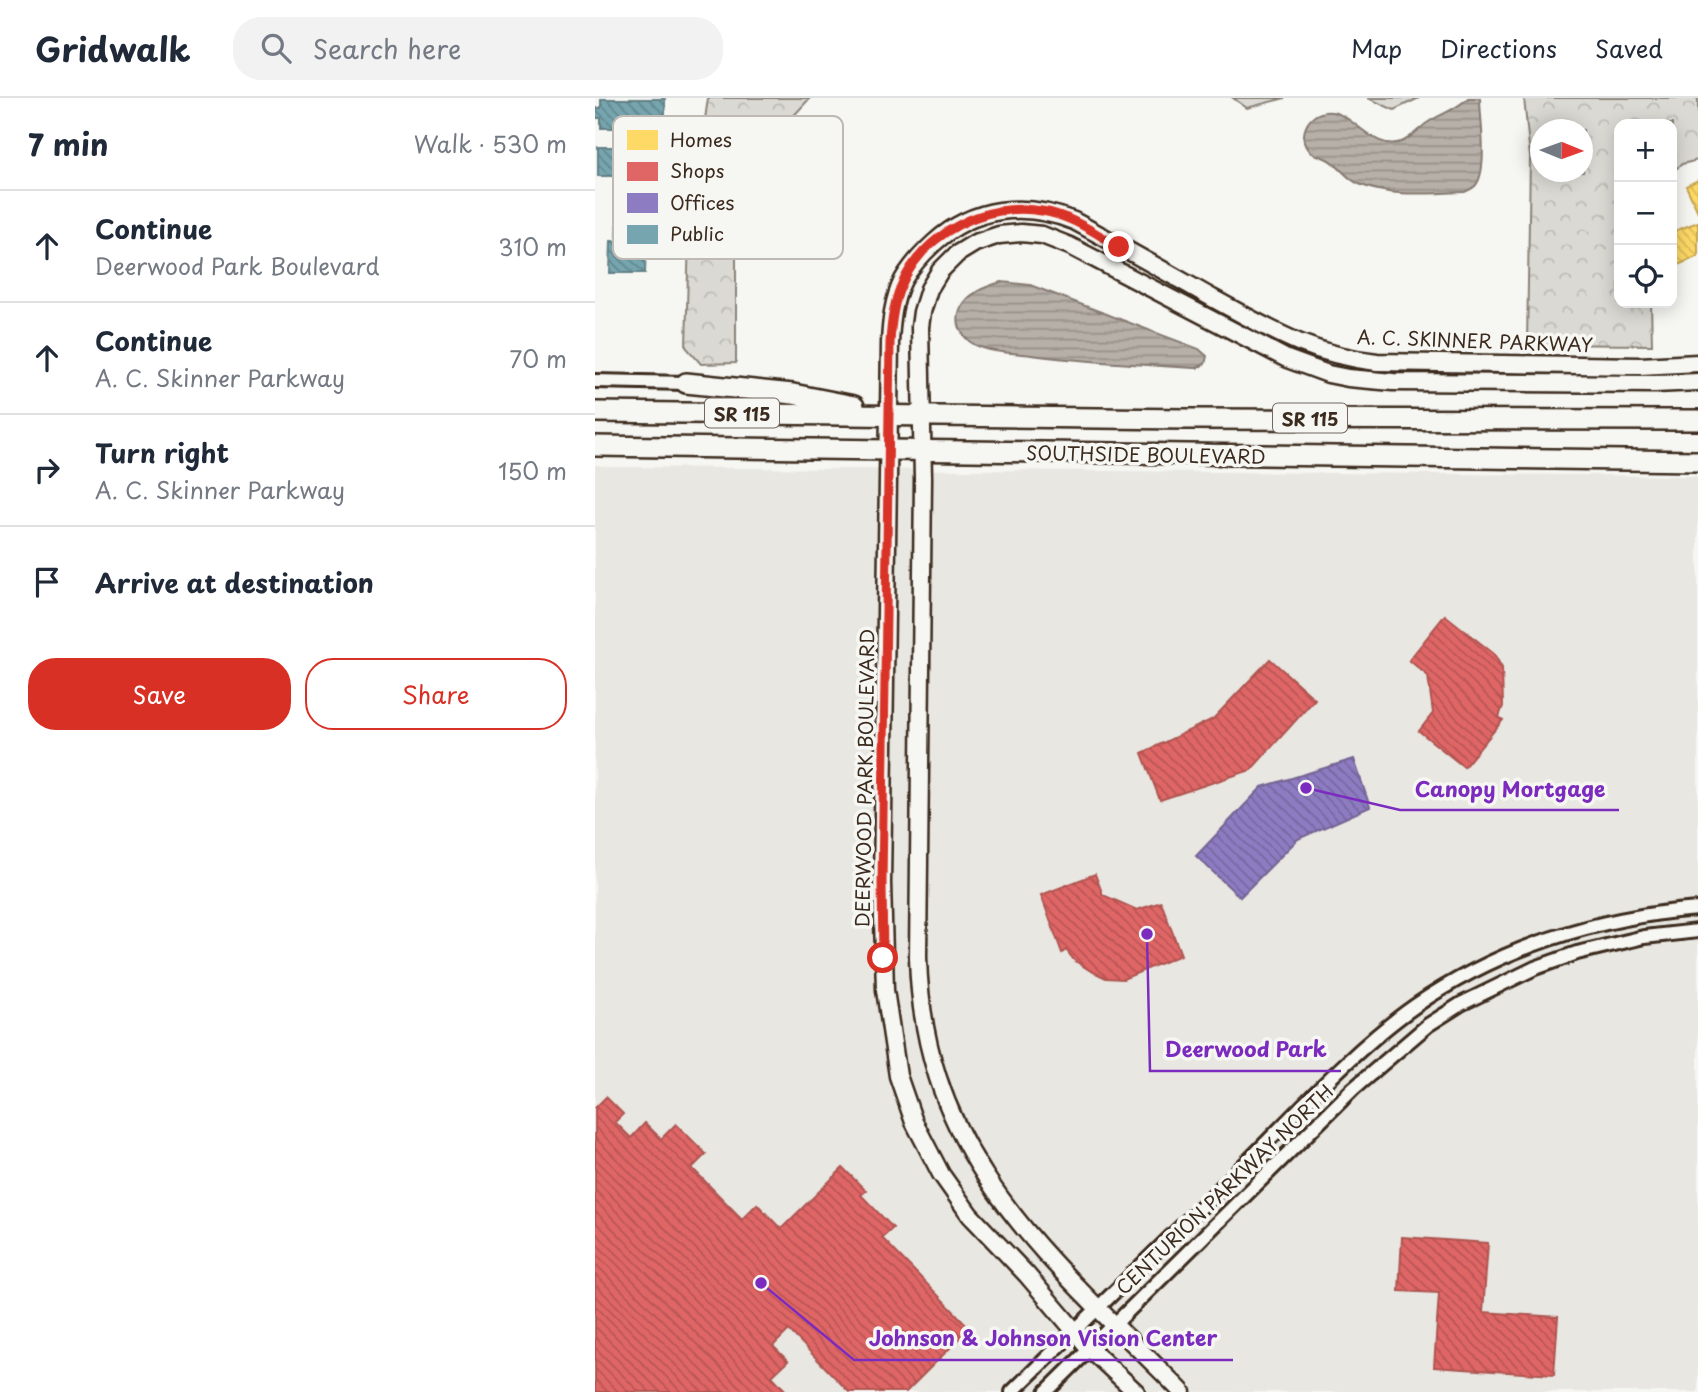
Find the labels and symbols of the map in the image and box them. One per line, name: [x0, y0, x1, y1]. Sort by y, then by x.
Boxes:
legend: [613, 116, 843, 259]
north arrow: [1530, 119, 1593, 182]
text: Homes: [670, 125, 732, 153]
text: Shops: [670, 156, 724, 184]
text: Offices: [670, 188, 735, 216]
text: Public: [670, 219, 724, 247]
route end: [1103, 231, 1134, 262]
street label: A. C. SKINNER PARKWAY: [1357, 322, 1593, 358]
road number: SR 115: [705, 398, 779, 428]
road number: SR 115: [1273, 404, 1347, 432]
street label: SOUTHSIDE BOULEVARD: [1026, 438, 1266, 470]
street label: DEERWOOD PARK BOULEVARD: [847, 629, 881, 927]
callout: Canopy Mortgage: [1400, 768, 1619, 810]
text: Canopy Mortgage: [1415, 772, 1605, 804]
route start: [867, 942, 898, 973]
callout: Deerwood Park: [1150, 1029, 1341, 1071]
text: Deerwood Park: [1165, 1032, 1327, 1064]
street label: CENTURION PARKWAY NORTH: [1109, 1077, 1339, 1301]
callout: Johnson & Johnson Vision Center: [854, 1318, 1233, 1360]
text: Johnson & Johnson Vision Center: [869, 1321, 1217, 1353]

